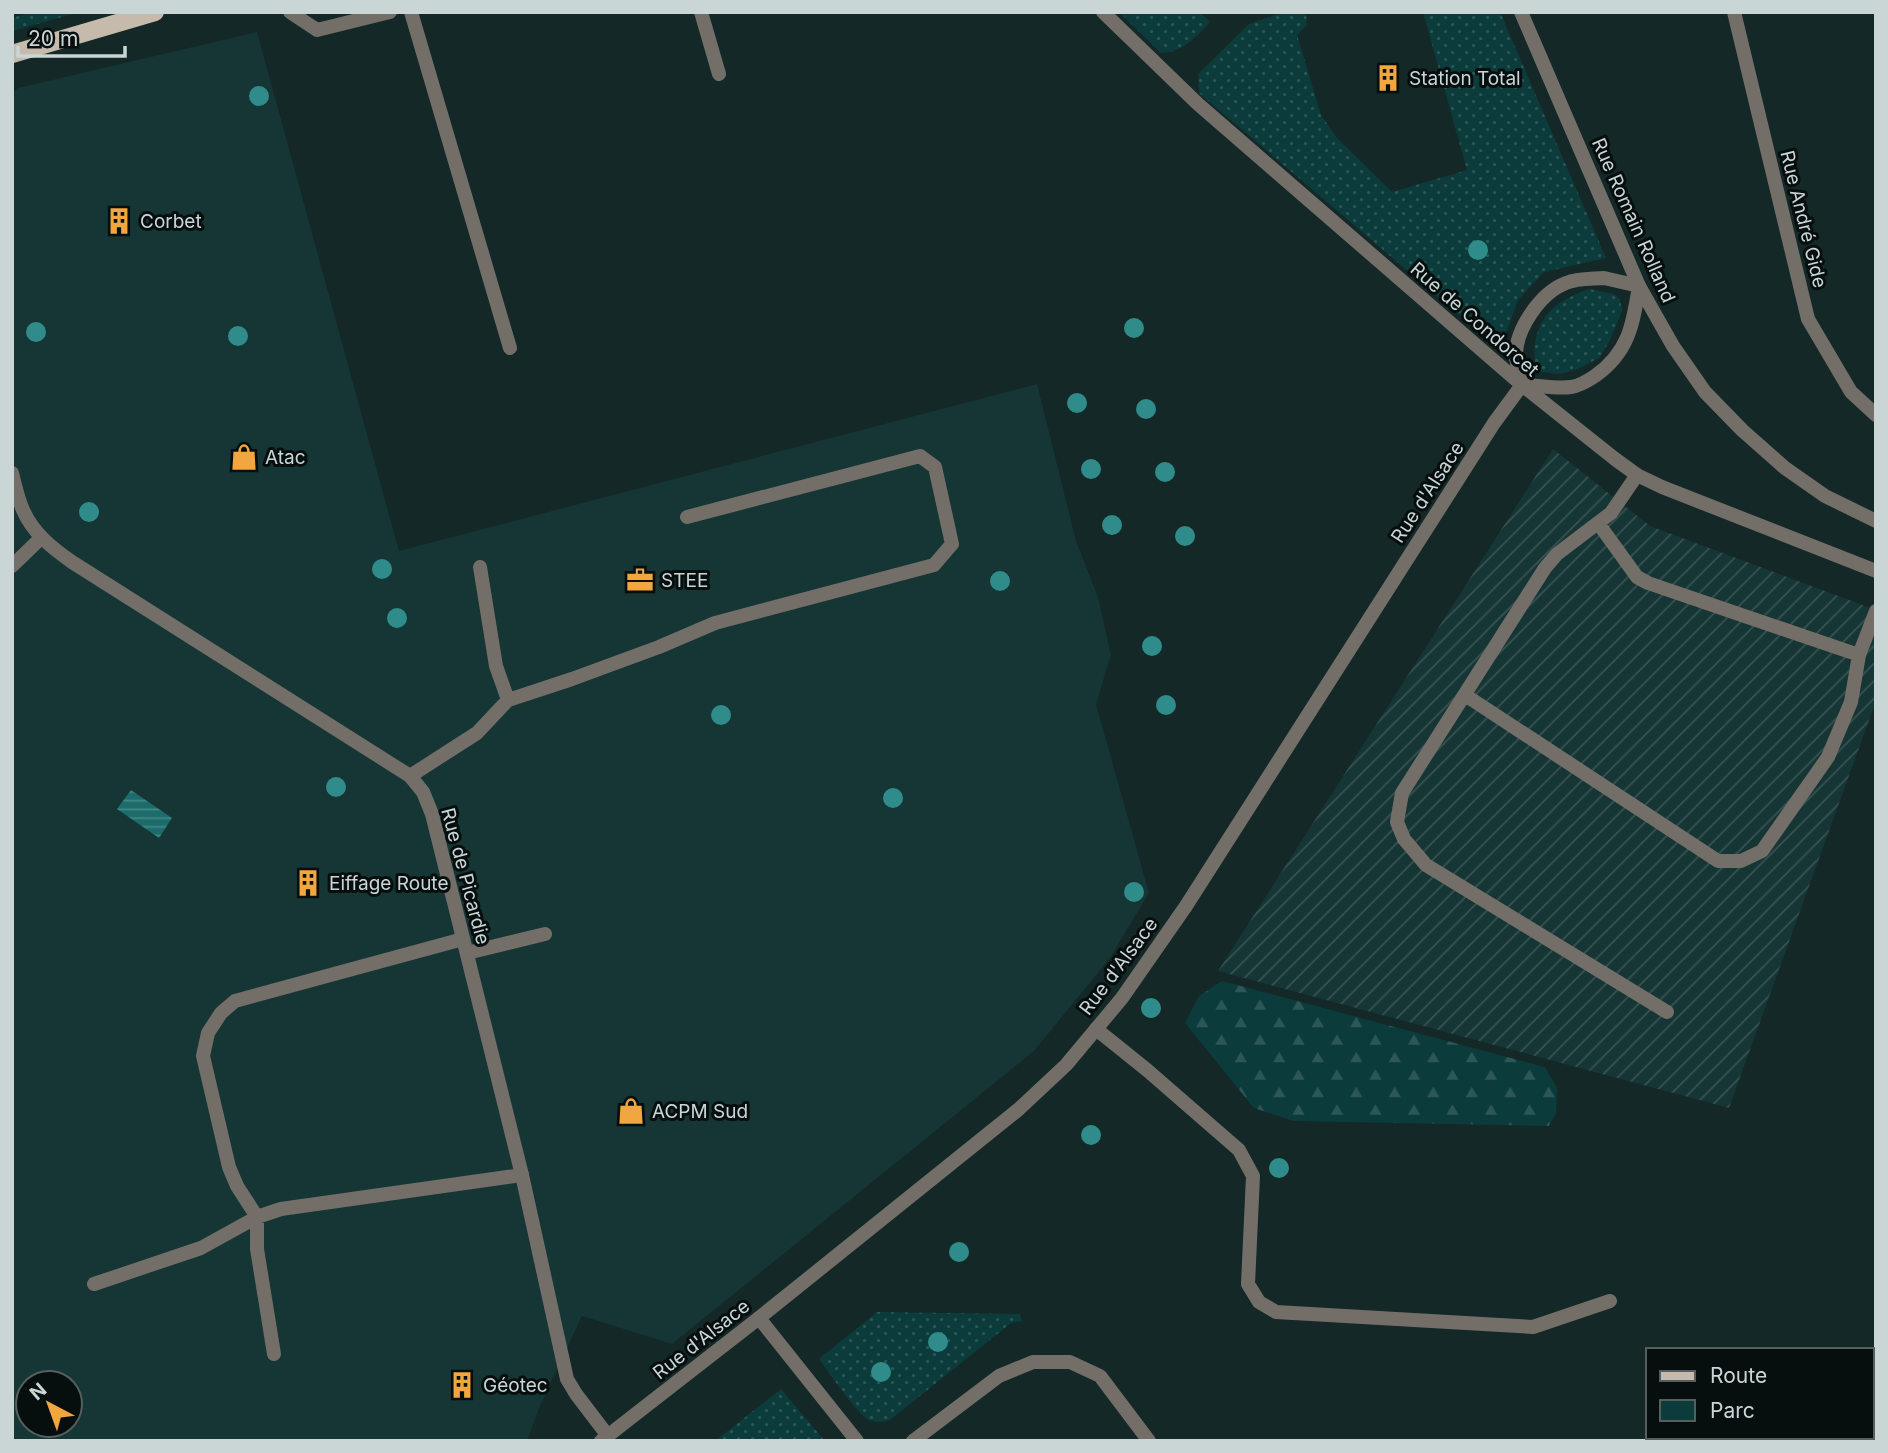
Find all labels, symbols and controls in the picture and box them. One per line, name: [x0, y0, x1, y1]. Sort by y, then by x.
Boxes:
scale bar: [18, 14, 124, 58]
text: 20 m: [28, 26, 78, 51]
building icon: Station Total: [1373, 63, 1403, 93]
place label: Station Total: [1409, 67, 1521, 90]
street label: Rue Romain Rolland: [1587, 134, 1680, 306]
street label: Rue André Gide: [1775, 148, 1832, 290]
building icon: Corbet: [104, 206, 134, 236]
place label: Corbet: [140, 210, 202, 233]
street label: Rue de Condorcet: [1406, 257, 1544, 381]
street label: Rue d'Alsace: [1386, 437, 1469, 547]
shop icon: Atac: [229, 442, 259, 472]
place label: Atac: [265, 446, 306, 469]
office icon: STEE: [625, 565, 655, 595]
place label: STEE: [661, 569, 708, 592]
street label: Rue de Picardie: [436, 805, 495, 947]
building icon: Eiffage Route: [293, 868, 323, 898]
place label: Eiffage Route: [329, 872, 448, 895]
street label: Rue d'Alsace: [1074, 913, 1163, 1020]
shop icon: ACPM Sud: [616, 1096, 646, 1126]
place label: ACPM Sud: [652, 1100, 748, 1123]
street label: Rue d'Alsace: [648, 1295, 754, 1384]
legend: [1646, 1348, 1874, 1439]
text: Route: [1710, 1363, 1767, 1388]
north arrow: [14, 1369, 84, 1439]
building icon: Géotec: [447, 1370, 477, 1400]
place label: Géotec: [483, 1374, 548, 1397]
text: N: [25, 1378, 51, 1405]
text: Parc: [1710, 1398, 1755, 1423]

